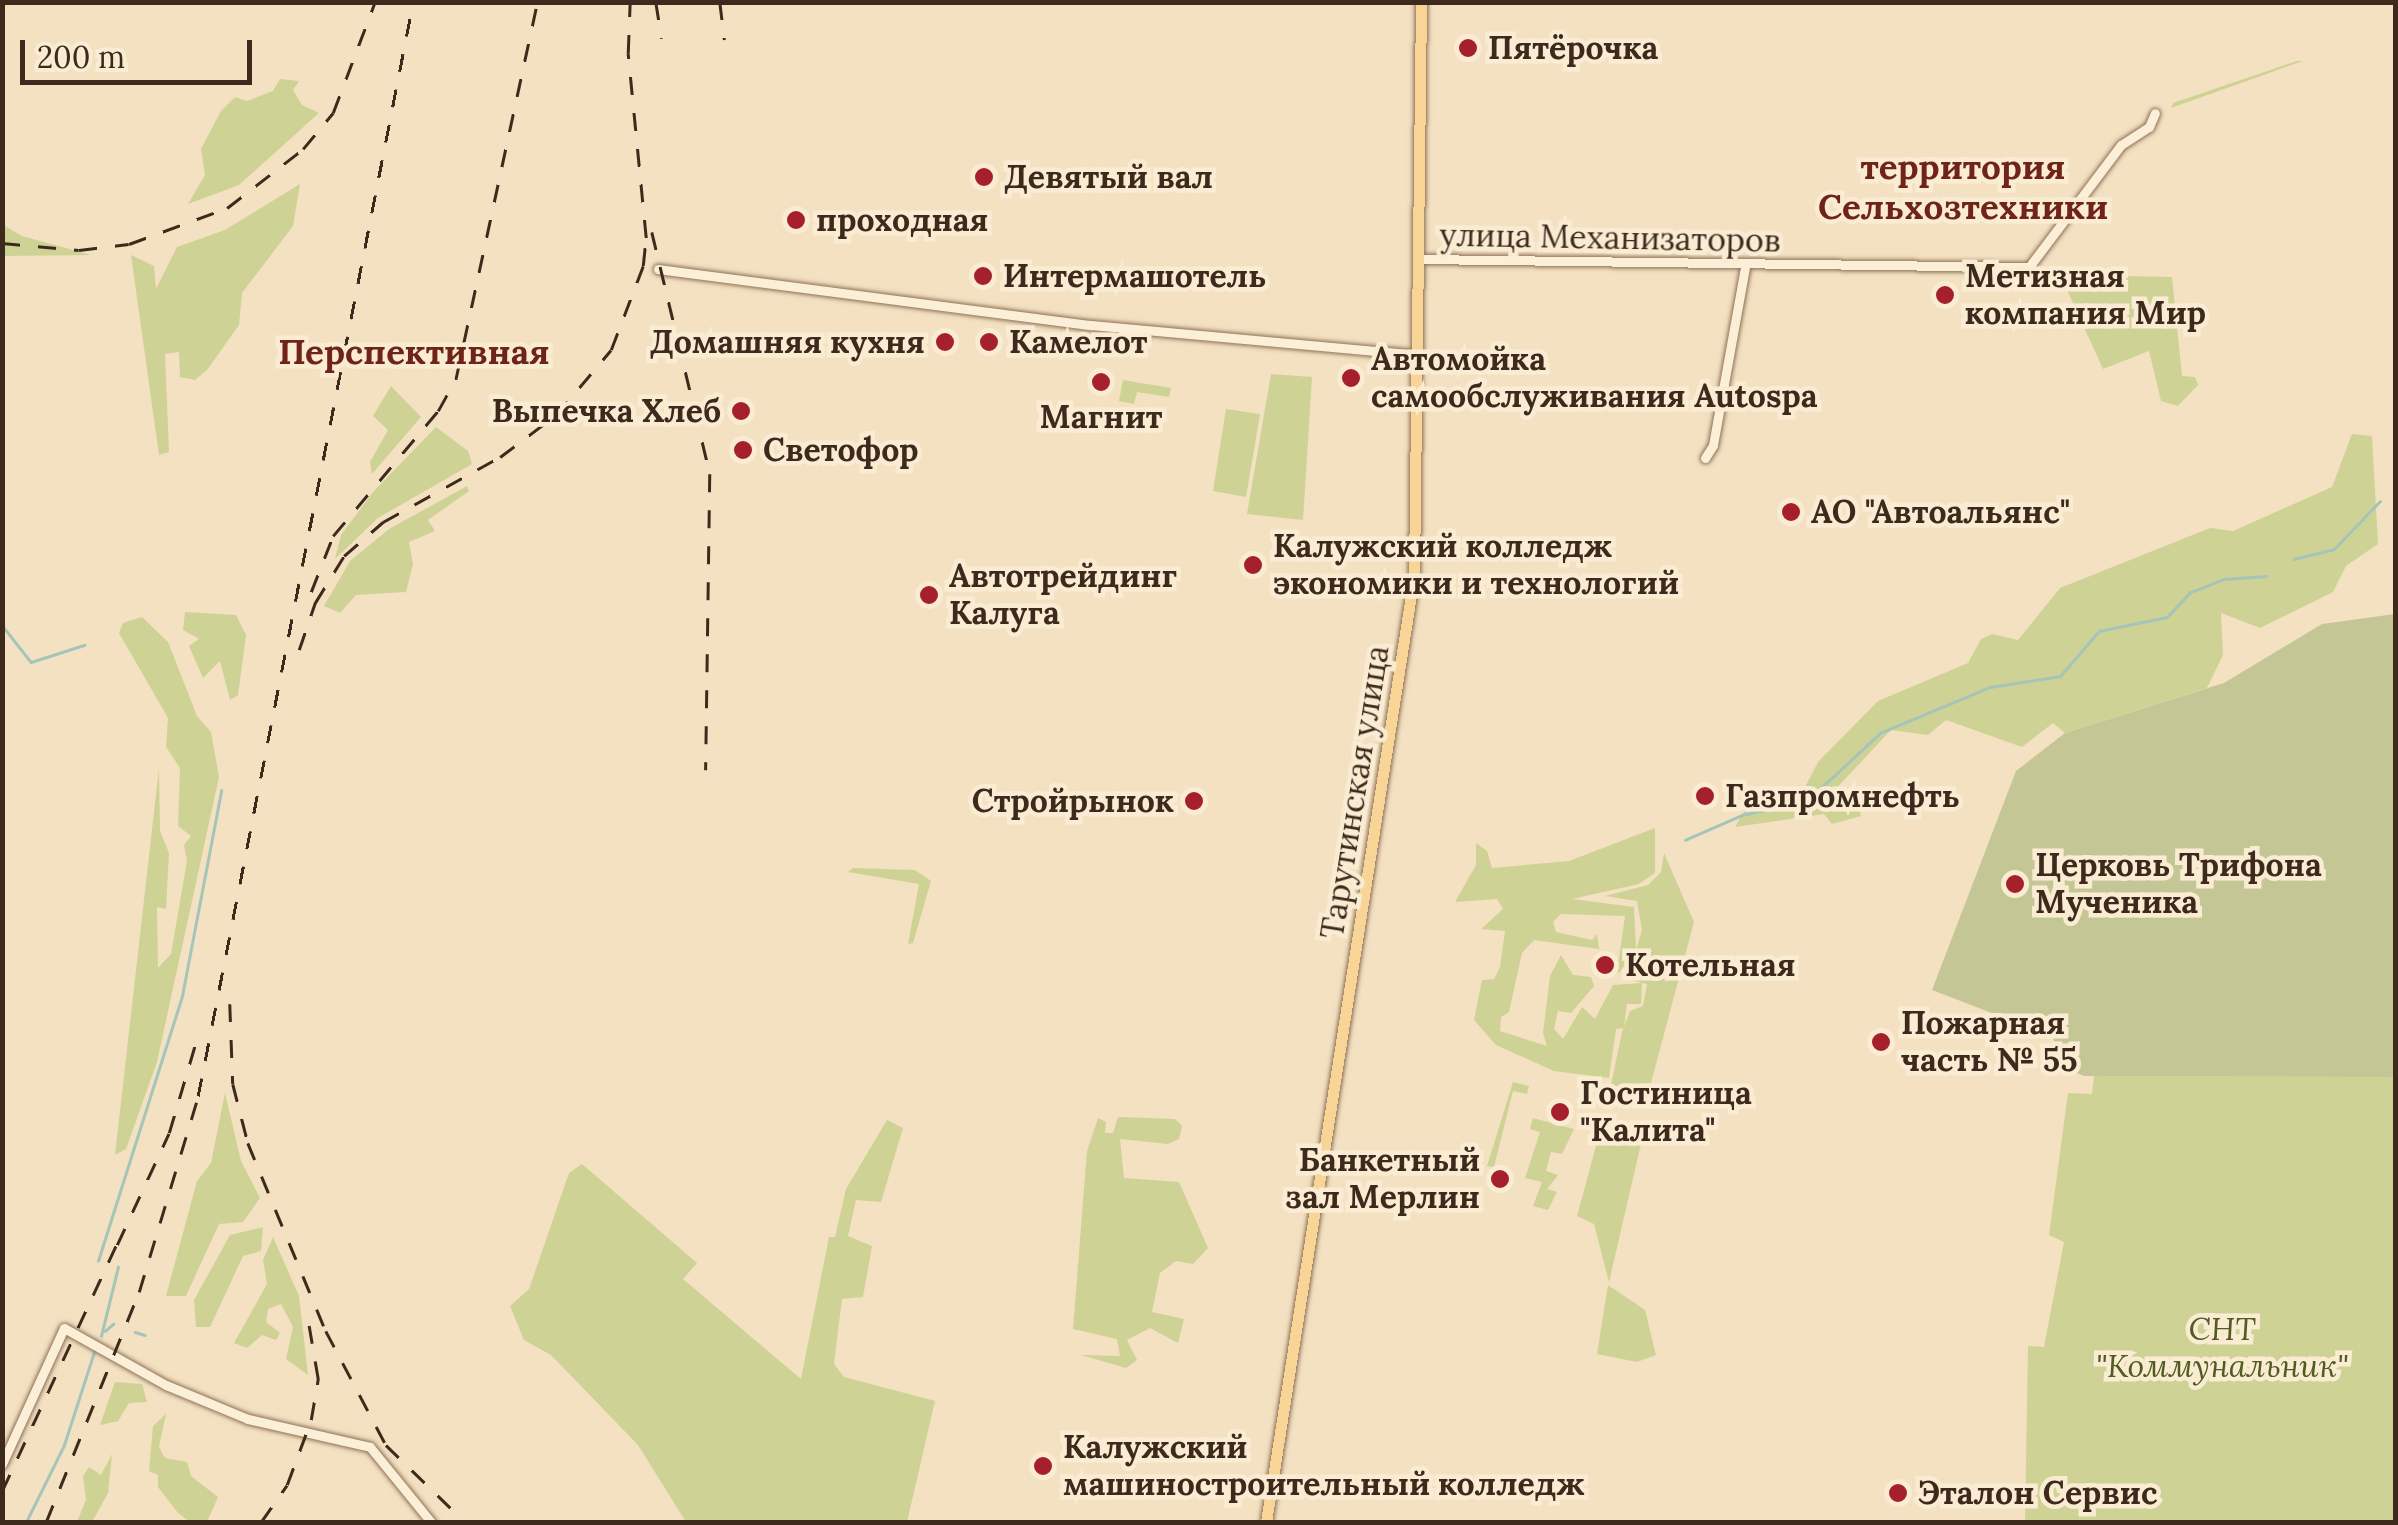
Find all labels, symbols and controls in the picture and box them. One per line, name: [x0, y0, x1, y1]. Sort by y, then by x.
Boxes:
scale bar: [25, 20, 258, 82]
place label: Пятёрочка: [1488, 29, 1658, 67]
marker: Пятёрочка: [1457, 37, 1479, 59]
text: 200 m: [37, 38, 125, 76]
district label: территория Сельхозтехники: [1818, 146, 2108, 228]
place label: Девятый вал: [1004, 158, 1213, 196]
marker: Девятый вал: [973, 166, 995, 188]
place label: проходная: [816, 201, 989, 239]
marker: проходная: [785, 209, 807, 231]
street label: улица Механизаторов: [1439, 216, 1781, 260]
place label: Интермашотель: [1003, 257, 1266, 295]
place label: Метизная компания Мир: [1965, 258, 2206, 333]
marker: Интермашотель: [972, 265, 994, 287]
marker: Метизная компания Мир: [1934, 284, 1956, 306]
place label: Домашняя кухня: [650, 323, 925, 361]
place label: Камелот: [1009, 323, 1148, 361]
district label: Перспективная: [278, 331, 550, 373]
marker: Домашняя кухня: [934, 331, 956, 353]
marker: Камелот: [978, 331, 1000, 353]
place label: Автомойка самообслуживания Autospa: [1371, 341, 1817, 416]
marker: Автомойка самообслуживания Autospa: [1340, 367, 1362, 389]
marker: Магнит: [1090, 371, 1112, 393]
place label: Выпечка Хлеб: [492, 392, 721, 430]
place label: Магнит: [1040, 398, 1162, 436]
marker: Выпечка Хлеб: [730, 400, 752, 422]
place label: Светофор: [763, 431, 918, 469]
marker: Светофор: [732, 439, 754, 461]
place label: АО "Автоальянс": [1811, 493, 2070, 531]
marker: АО "Автоальянс": [1780, 501, 1802, 523]
place label: Калужский колледж экономики и технологий: [1273, 528, 1679, 603]
marker: Калужский колледж экономики и технологий: [1242, 554, 1264, 576]
place label: Автотрейдинг Калуга: [949, 558, 1177, 633]
marker: Автотрейдинг Калуга: [918, 584, 940, 606]
street label: Тарутинская улица: [1313, 643, 1397, 941]
place label: Газпромнефть: [1725, 777, 1960, 815]
place label: Стройрынок: [972, 782, 1174, 820]
marker: Газпромнефть: [1694, 785, 1716, 807]
marker: Стройрынок: [1183, 790, 1205, 812]
place label: Церковь Трифона Мученика: [2035, 847, 2322, 922]
marker: Церковь Трифона Мученика: [2004, 873, 2026, 895]
place label: Котельная: [1625, 946, 1796, 984]
marker: Котельная: [1594, 954, 1616, 976]
place label: Пожарная часть № 55: [1901, 1005, 2077, 1080]
marker: Пожарная часть № 55: [1870, 1031, 1892, 1053]
place label: Гостиница "Калита": [1580, 1075, 1752, 1150]
marker: Гостиница "Калита": [1549, 1101, 1571, 1123]
place label: Банкетный зал Мерлин: [1285, 1142, 1480, 1217]
marker: Банкетный зал Мерлин: [1489, 1168, 1511, 1190]
park label: СНТ "Коммунальник": [2096, 1311, 2348, 1386]
place label: Калужский машиностроительный колледж: [1063, 1429, 1585, 1504]
marker: Калужский машиностроительный колледж: [1032, 1455, 1054, 1477]
place label: Эталон Сервис: [1918, 1474, 2157, 1512]
marker: Эталон Сервис: [1887, 1482, 1909, 1504]

